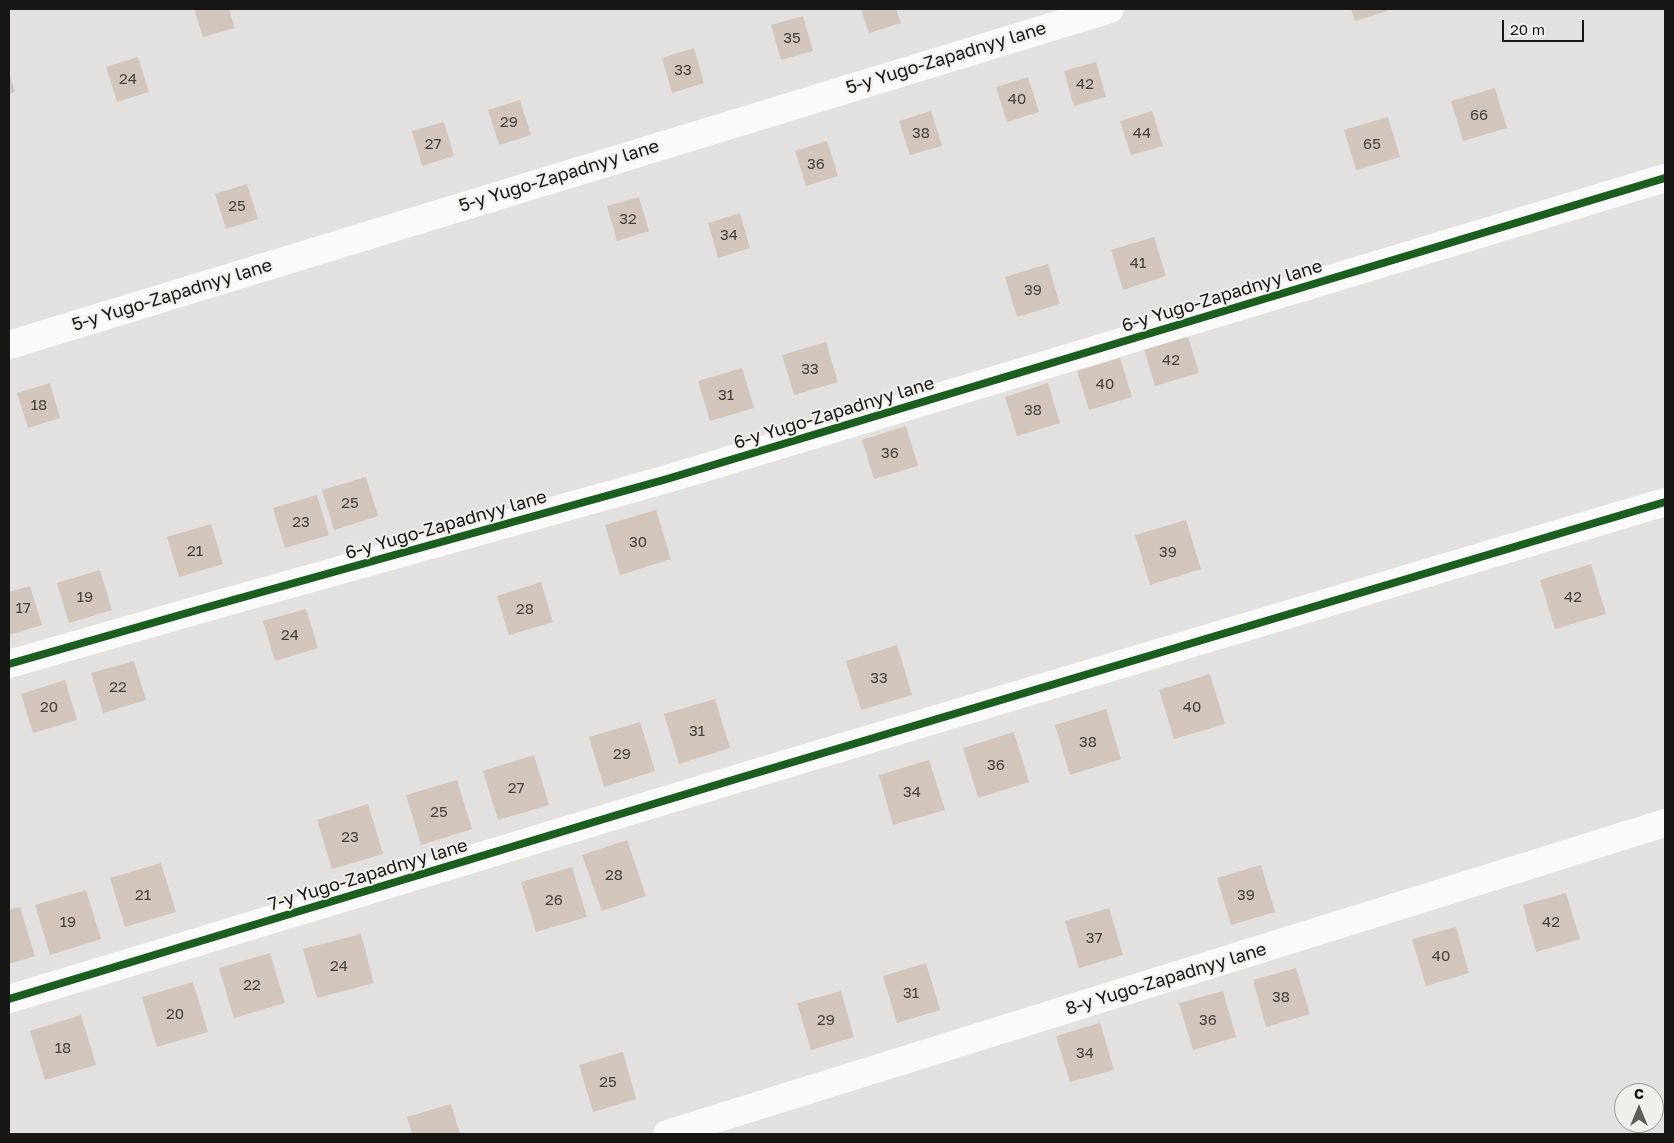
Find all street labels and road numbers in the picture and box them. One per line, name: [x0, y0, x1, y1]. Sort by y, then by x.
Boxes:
street label: 5-y Yugo-Zapadnyy lane: [843, 17, 1049, 99]
street label: 5-y Yugo-Zapadnyy lane: [456, 135, 662, 217]
street label: 5-y Yugo-Zapadnyy lane: [69, 254, 275, 336]
street label: 6-y Yugo-Zapadnyy lane: [1119, 255, 1325, 337]
street label: 6-y Yugo-Zapadnyy lane: [731, 372, 937, 454]
street label: 6-y Yugo-Zapadnyy lane: [343, 486, 549, 564]
street label: 7-y Yugo-Zapadnyy lane: [266, 834, 470, 916]
street label: 8-y Yugo-Zapadnyy lane: [1063, 938, 1269, 1020]

